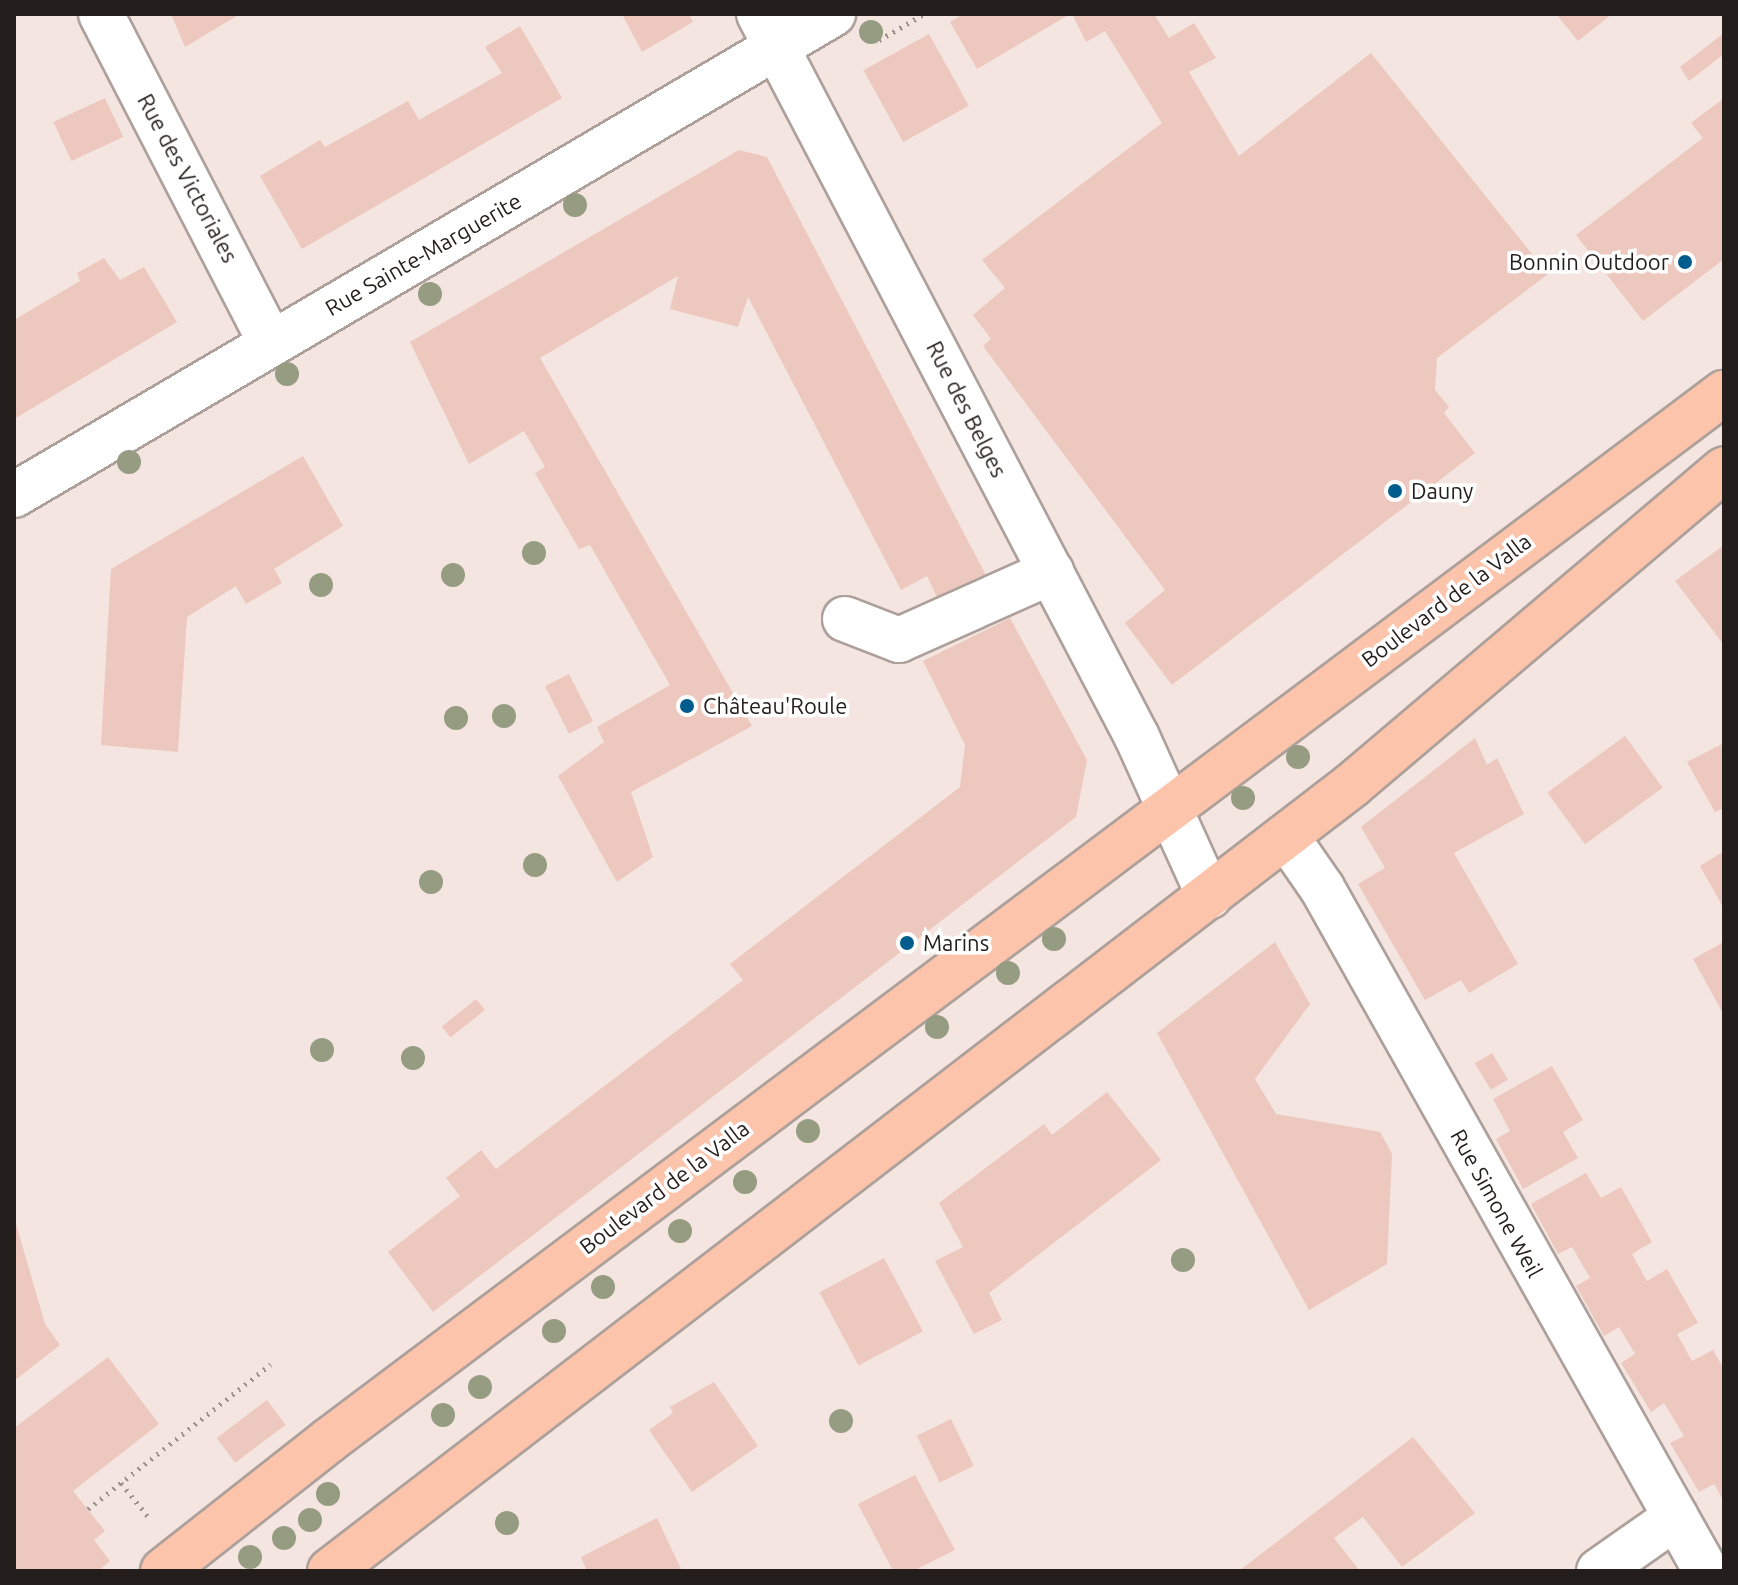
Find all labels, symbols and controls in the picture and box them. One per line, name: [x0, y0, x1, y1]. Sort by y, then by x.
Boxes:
street label: Rue des Victoriales: [132, 89, 244, 267]
street label: Rue Sainte-Marguerite: [320, 187, 526, 321]
place label: Bonnin Outdoor: [1509, 249, 1669, 275]
marker: Bonnin Outdoor: [1676, 253, 1694, 271]
street label: Rue des Belges: [921, 337, 1013, 481]
place label: Dauny: [1411, 478, 1473, 504]
marker: Dauny: [1386, 482, 1404, 500]
street label: Boulevard de la Valla: [1356, 528, 1536, 672]
place label: Château'Roule: [703, 693, 847, 719]
marker: Château'Roule: [678, 697, 696, 715]
place label: Marins: [923, 930, 989, 956]
marker: Marins: [898, 934, 916, 952]
street label: Boulevard de la Valla: [574, 1115, 754, 1259]
street label: Rue Simone Weil: [1445, 1124, 1549, 1282]

